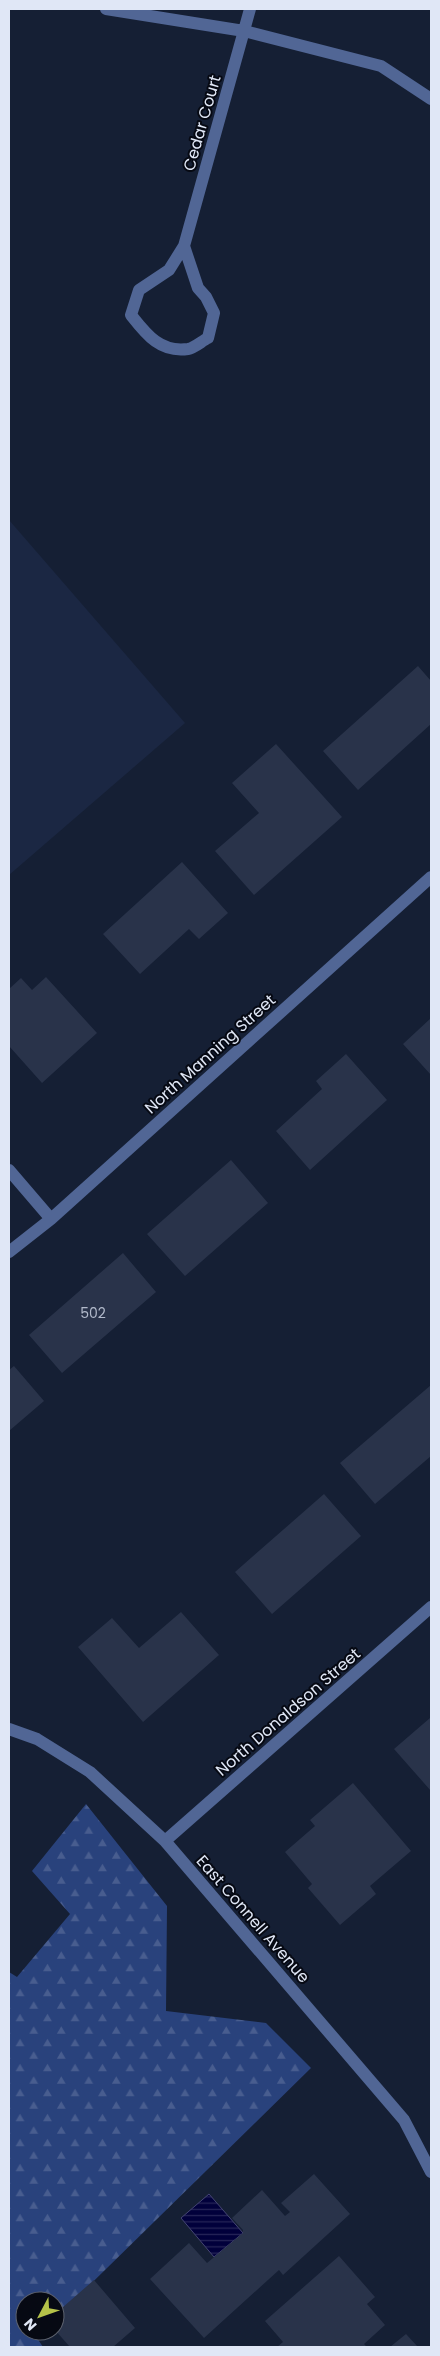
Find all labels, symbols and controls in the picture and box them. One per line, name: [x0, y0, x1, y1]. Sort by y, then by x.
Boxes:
street label: Cedar Court: [177, 72, 227, 174]
street label: North Manning Street: [140, 989, 281, 1119]
house number: 502: [80, 1303, 106, 1323]
street label: North Donaldson Street: [211, 1642, 366, 1781]
street label: East Connell Avenue: [191, 1850, 315, 1988]
north arrow: [15, 2291, 65, 2341]
text: N: [19, 2314, 41, 2335]

